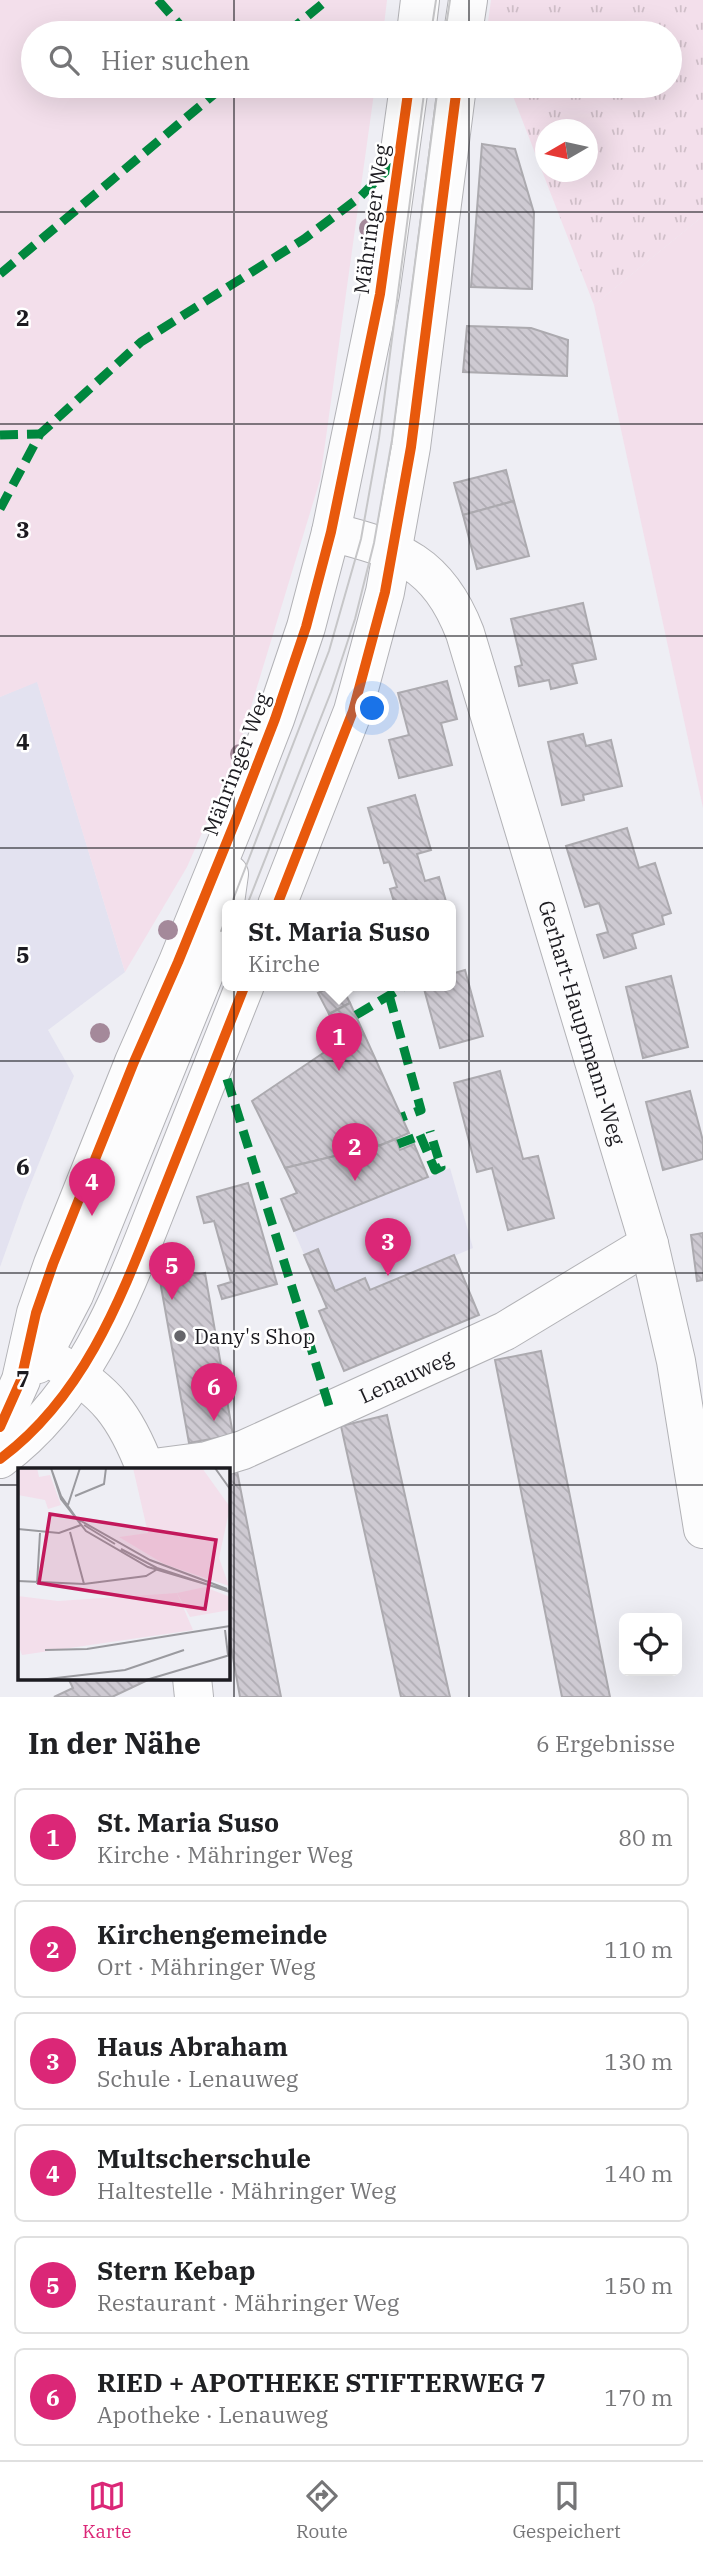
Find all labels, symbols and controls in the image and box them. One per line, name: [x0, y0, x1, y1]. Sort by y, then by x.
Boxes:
search box: [21, 21, 682, 98]
icon: search: [45, 41, 83, 79]
text: Hier suchen: [101, 43, 250, 77]
north arrow: [535, 119, 598, 182]
street label: Mähringer Weg: [347, 142, 395, 296]
text: 2: [16, 302, 30, 332]
text: 3: [16, 514, 30, 544]
street label: Mähringer Weg: [196, 688, 276, 840]
your location: [355, 691, 389, 725]
text: 4: [16, 726, 30, 756]
street label: Gerhart-Hauptmann-Weg: [532, 897, 633, 1149]
popup: [222, 900, 456, 991]
text: St. Maria Suso: [248, 914, 430, 948]
text: 5: [16, 939, 30, 969]
text: Kirche: [248, 948, 320, 978]
pin: 1: [316, 1013, 362, 1071]
pin: 2: [332, 1123, 378, 1181]
text: 6: [16, 1151, 30, 1181]
pin: 4: [69, 1158, 115, 1216]
pin: 3: [365, 1218, 411, 1276]
pin: 5: [149, 1242, 195, 1300]
place label: Dany's Shop: [194, 1322, 315, 1350]
marker: Dany's Shop: [172, 1328, 188, 1344]
street label: Lenauweg: [354, 1342, 458, 1410]
text: 7: [16, 1363, 30, 1393]
pin: 6: [191, 1363, 237, 1421]
inset map: [18, 1468, 229, 1680]
map controls: [619, 1613, 682, 1676]
button: locate: [619, 1613, 682, 1676]
text: In der Nähe: [28, 1723, 201, 1762]
text: 6 Ergebnisse: [536, 1728, 675, 1758]
text: St. Maria Suso: [97, 1805, 279, 1839]
text: 1: [46, 1822, 60, 1852]
text: 80 m: [618, 1822, 673, 1852]
text: Kirche · Mähringer Weg: [97, 1839, 353, 1869]
text: Kirchengemeinde: [97, 1917, 328, 1951]
text: 2: [46, 1934, 60, 1964]
text: 110 m: [604, 1934, 673, 1964]
text: Ort · Mähringer Weg: [97, 1951, 316, 1981]
text: Haus Abraham: [97, 2029, 288, 2063]
text: 3: [46, 2046, 60, 2076]
text: 130 m: [604, 2046, 673, 2076]
text: Schule · Lenauweg: [97, 2063, 298, 2093]
text: Multscherschule: [97, 2141, 311, 2175]
text: 4: [46, 2158, 60, 2188]
text: 140 m: [604, 2158, 673, 2188]
text: Haltestelle · Mähringer Weg: [97, 2175, 396, 2205]
text: Stern Kebap: [97, 2253, 255, 2287]
text: 5: [46, 2270, 60, 2300]
text: 150 m: [604, 2270, 673, 2300]
text: Restaurant · Mähringer Weg: [97, 2287, 399, 2317]
text: RIED + APOTHEKE STIFTERWEG 7: [97, 2365, 546, 2399]
text: 6: [46, 2382, 60, 2412]
text: 170 m: [604, 2382, 673, 2412]
text: Apotheke · Lenauweg: [97, 2399, 328, 2429]
tab: Karte: [82, 2477, 131, 2543]
tab: Route: [296, 2477, 348, 2543]
tab: Gespeichert: [512, 2477, 621, 2543]

